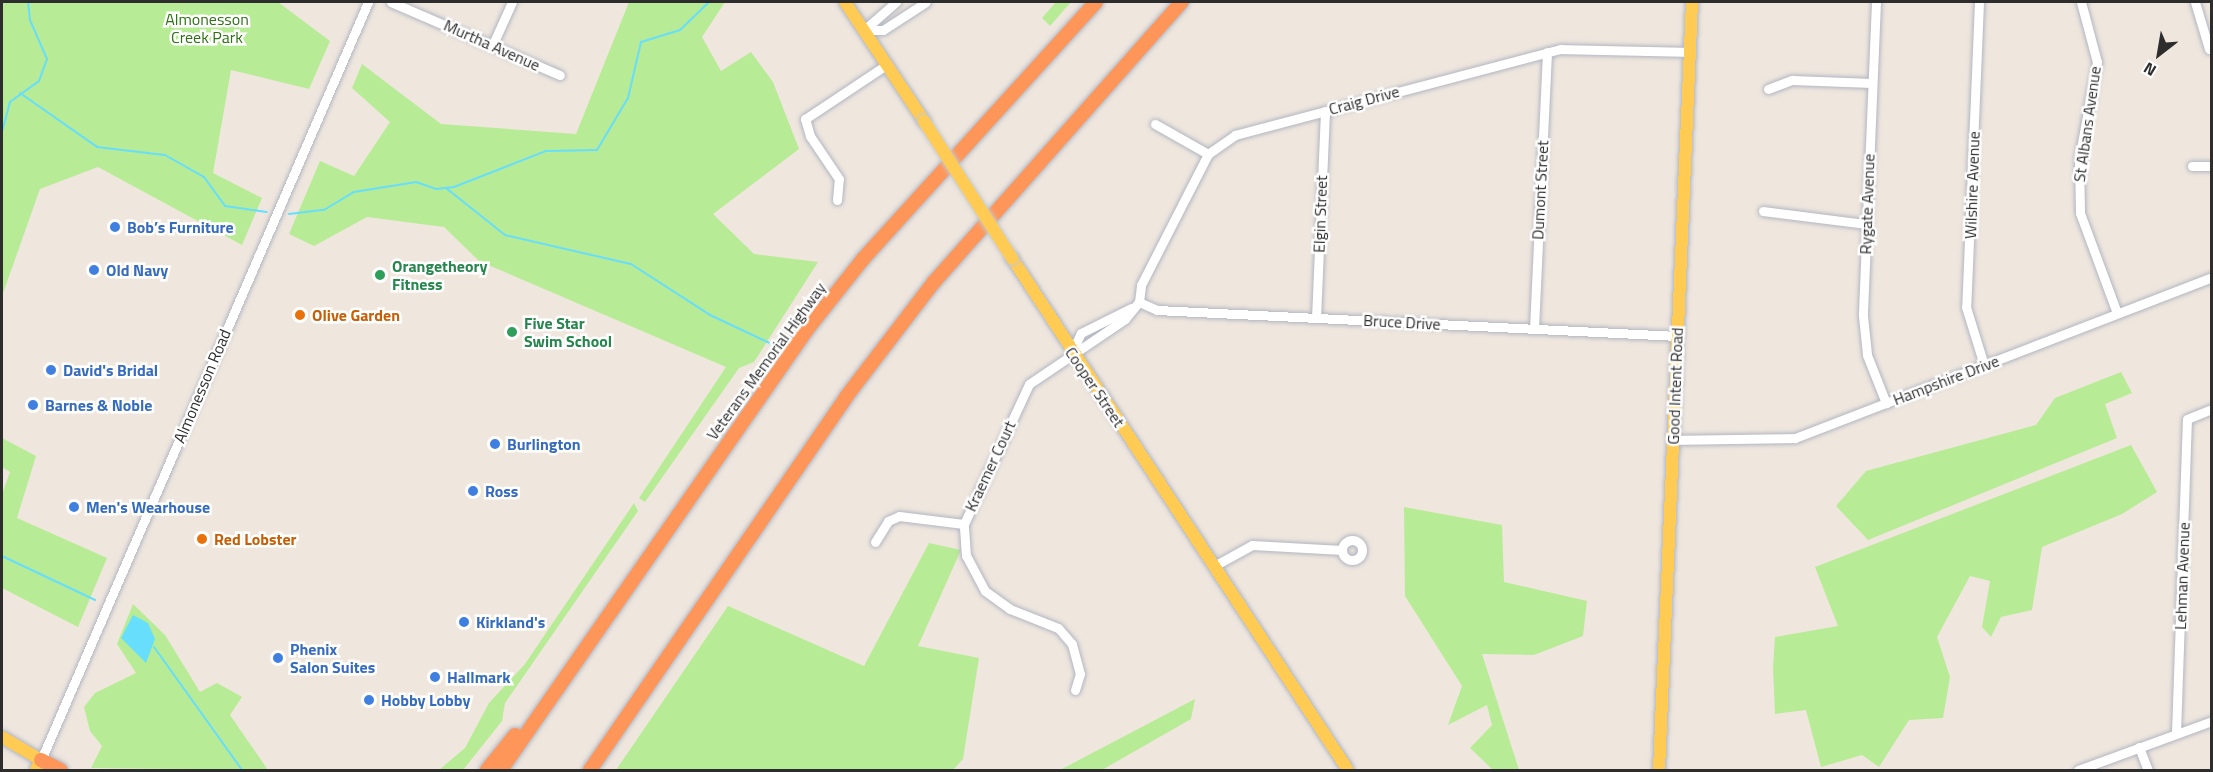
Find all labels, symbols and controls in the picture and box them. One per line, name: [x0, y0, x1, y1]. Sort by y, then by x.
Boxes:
park label: Almonesson Creek Park: [165, 9, 249, 47]
street label: Murtha Avenue: [441, 15, 543, 75]
north arrow: [2129, 24, 2189, 84]
text: N: [2139, 56, 2161, 83]
street label: St Albans Avenue: [2069, 65, 2105, 183]
street label: Craig Drive: [1327, 81, 1401, 119]
street label: Wilshire Avenue: [1961, 131, 1983, 239]
street label: Dumont Street: [1528, 140, 1552, 240]
street label: Rygate Avenue: [1856, 153, 1878, 255]
street label: Elgin Street: [1309, 175, 1331, 253]
place label: Bob’s Furniture: [127, 217, 234, 237]
marker: Bob’s Furniture: [108, 220, 122, 234]
place label: Orangetheory Fitness: [392, 256, 487, 294]
place label: Old Navy: [106, 260, 168, 280]
marker: Old Navy: [87, 263, 101, 277]
marker: Orangetheory Fitness: [373, 268, 387, 282]
street label: Veterans Memorial Highway: [702, 279, 830, 443]
place label: Olive Garden: [312, 305, 400, 325]
marker: Olive Garden: [293, 308, 307, 322]
street label: Bruce Drive: [1363, 310, 1441, 334]
place label: Five Star Swim School: [524, 313, 612, 351]
marker: Five Star Swim School: [505, 325, 519, 339]
street label: Almonesson Road: [169, 326, 235, 446]
street label: Good Intent Road: [1663, 327, 1687, 445]
street label: Cooper Street: [1061, 343, 1129, 431]
street label: Hampshire Drive: [1890, 351, 2002, 409]
place label: David's Bridal: [63, 360, 158, 380]
marker: David's Bridal: [44, 363, 58, 377]
place label: Barnes & Noble: [45, 395, 152, 415]
marker: Barnes & Noble: [26, 398, 40, 412]
street label: Kraemer Court: [961, 418, 1019, 514]
place label: Burlington: [507, 434, 581, 454]
marker: Burlington: [488, 437, 502, 451]
place label: Ross: [485, 481, 518, 501]
marker: Ross: [466, 484, 480, 498]
place label: Men's Wearhouse: [86, 497, 210, 517]
marker: Men's Wearhouse: [67, 500, 81, 514]
street label: Lehman Avenue: [2171, 522, 2193, 630]
place label: Red Lobster: [214, 529, 297, 549]
marker: Red Lobster: [195, 532, 209, 546]
place label: Kirkland's: [476, 612, 545, 632]
marker: Kirkland's: [457, 615, 471, 629]
place label: Phenix Salon Suites: [290, 639, 375, 677]
marker: Phenix Salon Suites: [271, 651, 285, 665]
place label: Hallmark: [447, 667, 510, 687]
marker: Hallmark: [428, 670, 442, 684]
place label: Hobby Lobby: [381, 690, 470, 710]
marker: Hobby Lobby: [362, 693, 376, 707]

